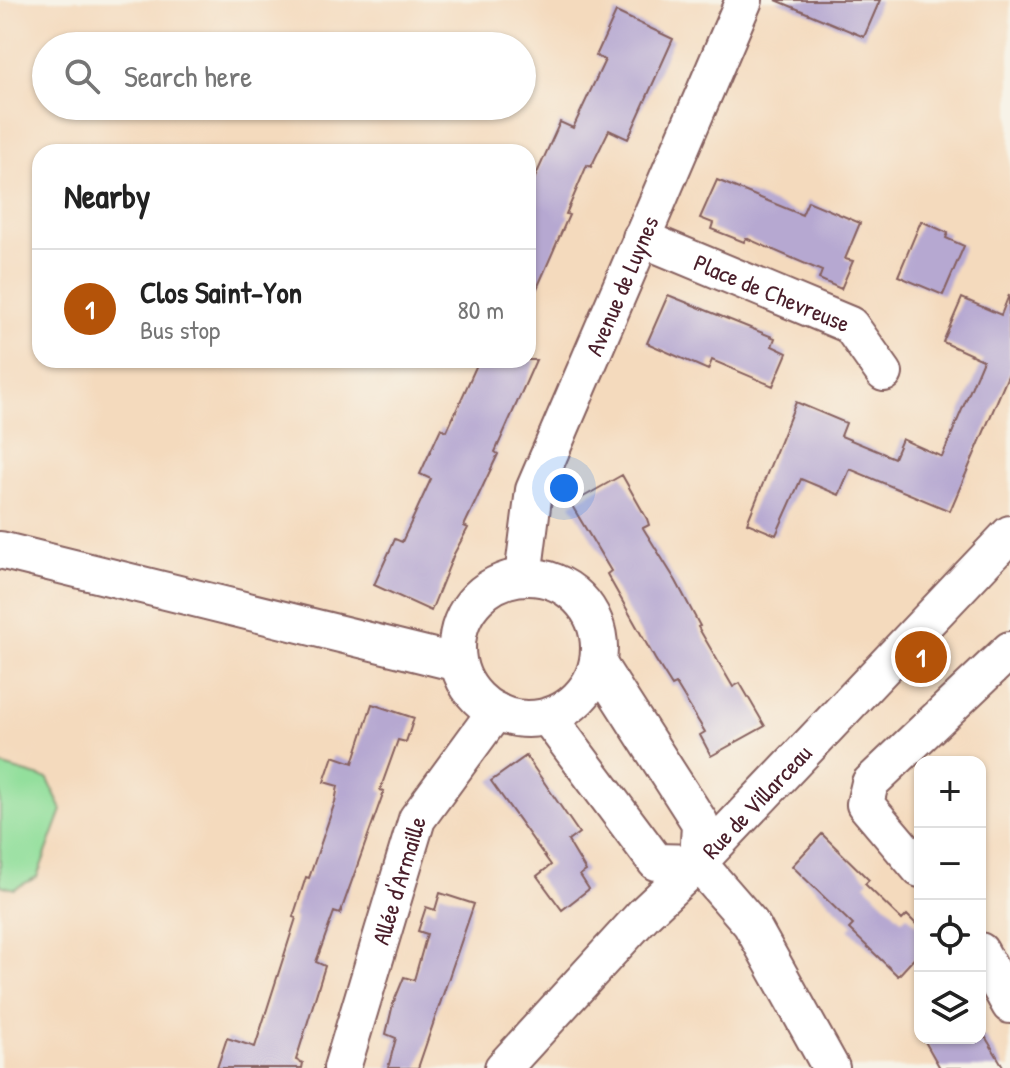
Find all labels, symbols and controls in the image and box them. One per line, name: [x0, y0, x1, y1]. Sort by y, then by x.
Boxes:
search box: [32, 32, 536, 120]
icon: search: [60, 54, 104, 98]
text: Search here: [124, 56, 252, 96]
text: Nearby: [64, 173, 150, 219]
street label: Avenue de Luynes: [577, 211, 666, 361]
street label: Place de Chevreuse: [689, 246, 855, 339]
text: Clos Saint-Yon: [140, 272, 302, 312]
text: 1: [85, 292, 95, 327]
text: 80 m: [457, 292, 504, 327]
text: Bus stop: [140, 312, 220, 347]
your location: [544, 468, 584, 508]
pin: 1: [895, 627, 947, 687]
street label: Rue de Villarceau: [695, 737, 819, 865]
map controls: [914, 756, 986, 1044]
button: +: [914, 756, 986, 828]
street label: Allée d'Armaille: [364, 812, 433, 948]
button: −: [914, 828, 986, 900]
button: locate: [914, 900, 986, 972]
button: layers: [914, 972, 986, 1044]

